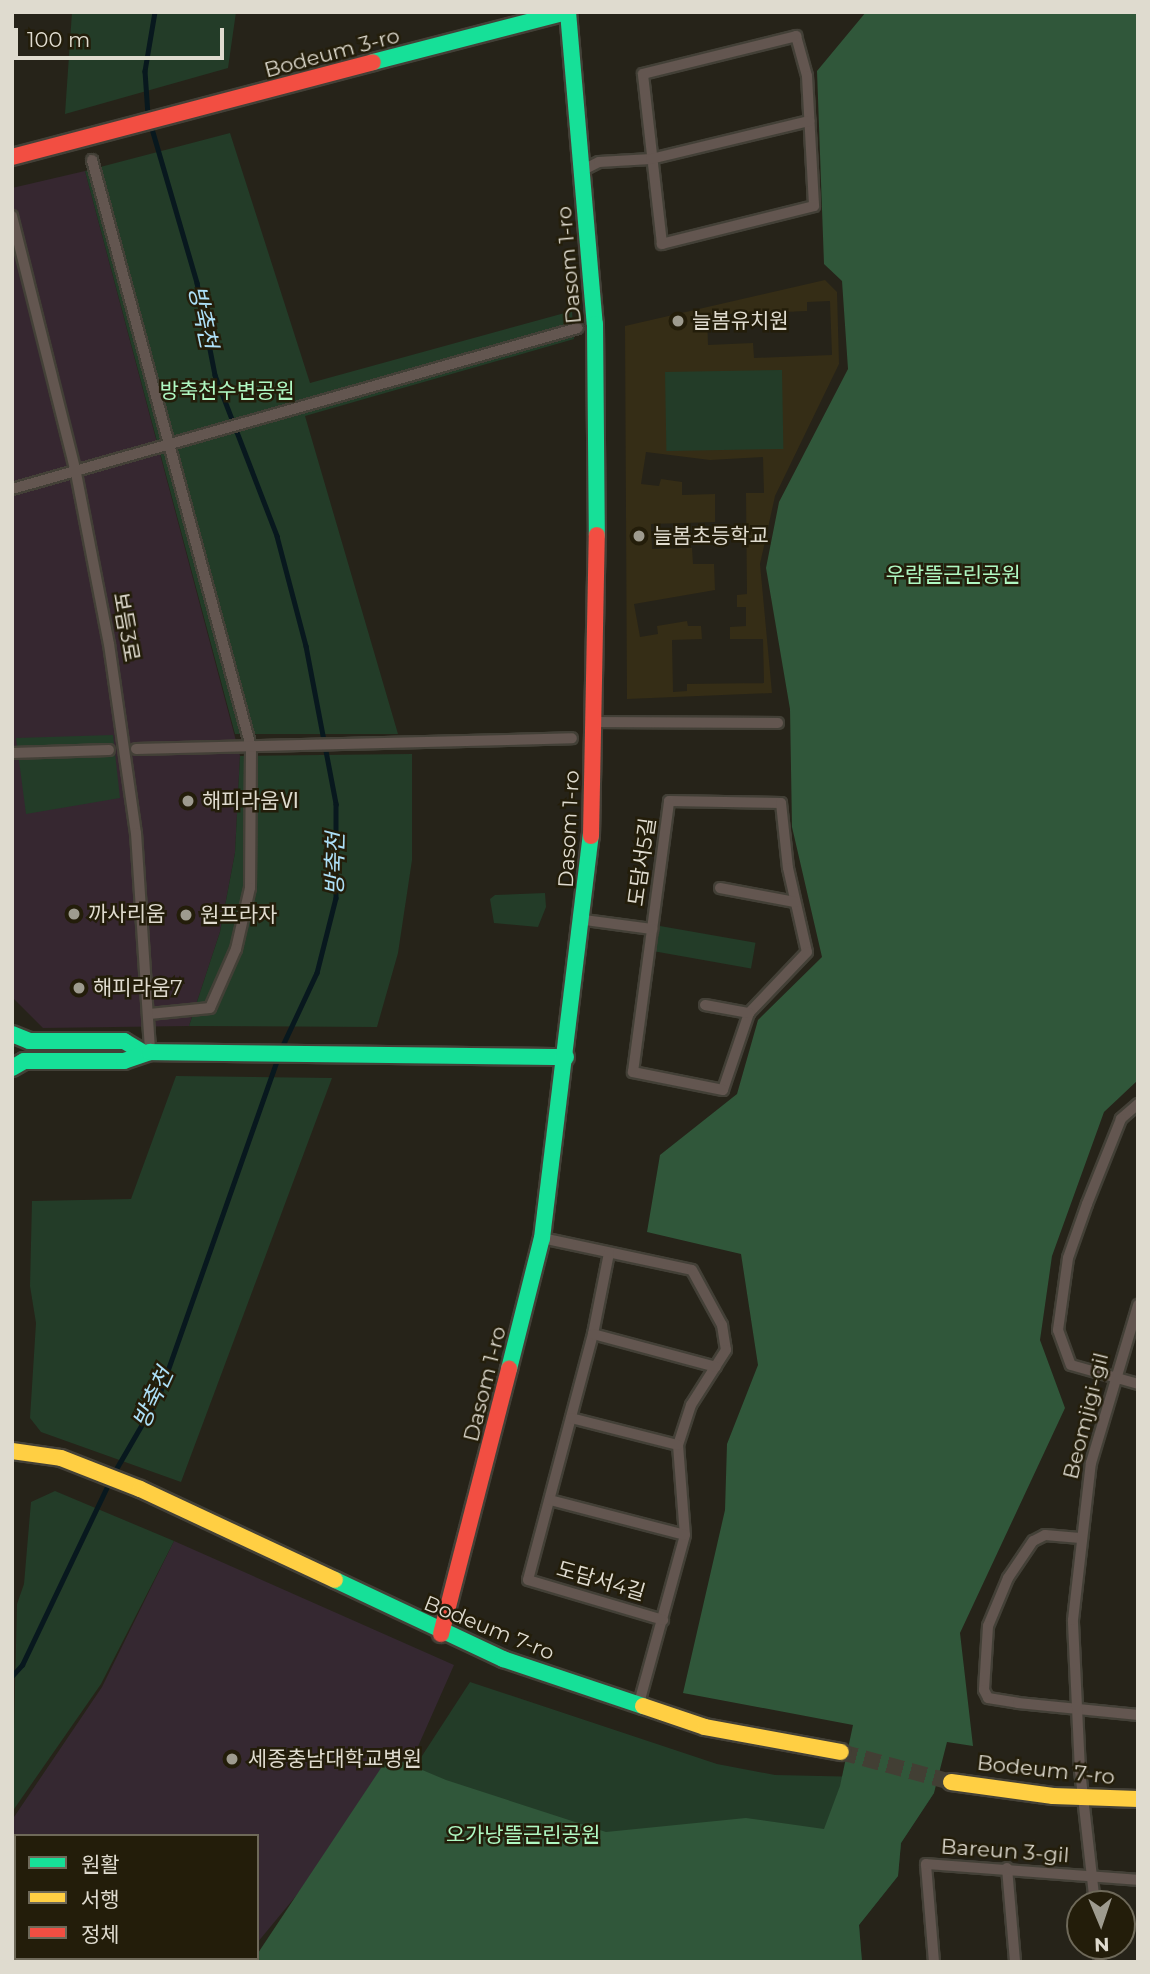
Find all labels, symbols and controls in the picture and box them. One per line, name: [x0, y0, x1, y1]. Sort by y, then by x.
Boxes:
scale bar: [18, 14, 228, 58]
street label: Bodeum 3-ro: [262, 23, 402, 83]
text: 100 m: [27, 27, 90, 52]
street label: Dasom 1-ro: [551, 205, 587, 325]
water label: 방축천: [183, 283, 223, 351]
place label: 늘봄유치원: [692, 308, 789, 334]
marker: 늘봄유치원: [670, 313, 686, 329]
park label: 방축천수변공원: [159, 378, 295, 404]
place label: 늘봄초등학교: [653, 523, 769, 549]
marker: 늘봄초등학교: [631, 528, 647, 544]
park label: 우람뜰근린공원: [885, 562, 1021, 588]
street label: 보듬3로: [108, 590, 144, 664]
street label: Dasom 1-ro: [553, 769, 585, 889]
place label: 해피라움Ⅵ: [202, 788, 300, 814]
marker: 해피라움Ⅵ: [180, 793, 196, 809]
street label: 도담서5길: [623, 816, 661, 908]
water label: 방축천: [321, 832, 349, 896]
place label: 까사리움: [88, 901, 165, 927]
place label: 원프라자: [200, 902, 277, 928]
marker: 까사리움: [66, 906, 82, 922]
marker: 원프라자: [178, 907, 194, 923]
place label: 해피라움7: [93, 975, 183, 1001]
marker: 해피라움7: [71, 980, 87, 996]
street label: Dasom 1-ro: [459, 1324, 511, 1444]
street label: Beomjigi-gil: [1058, 1350, 1114, 1482]
water label: 방축천: [127, 1363, 179, 1433]
street label: 도담서4길: [554, 1556, 648, 1606]
street label: Bodeum 7-ro: [420, 1590, 558, 1666]
place label: 세종충남대학교병원: [248, 1746, 422, 1772]
marker: 세종충남대학교병원: [222, 1749, 242, 1769]
street label: Bodeum 7-ro: [976, 1750, 1116, 1790]
park label: 오가낭뜰근린공원: [446, 1822, 600, 1848]
legend: [14, 1834, 259, 1960]
street label: Bareun 3-gil: [940, 1834, 1070, 1868]
text: 원활: [81, 1852, 120, 1877]
text: 서행: [81, 1887, 120, 1912]
north arrow: [1066, 1890, 1136, 1960]
text: 정체: [81, 1922, 120, 1947]
text: N: [1094, 1933, 1110, 1956]

